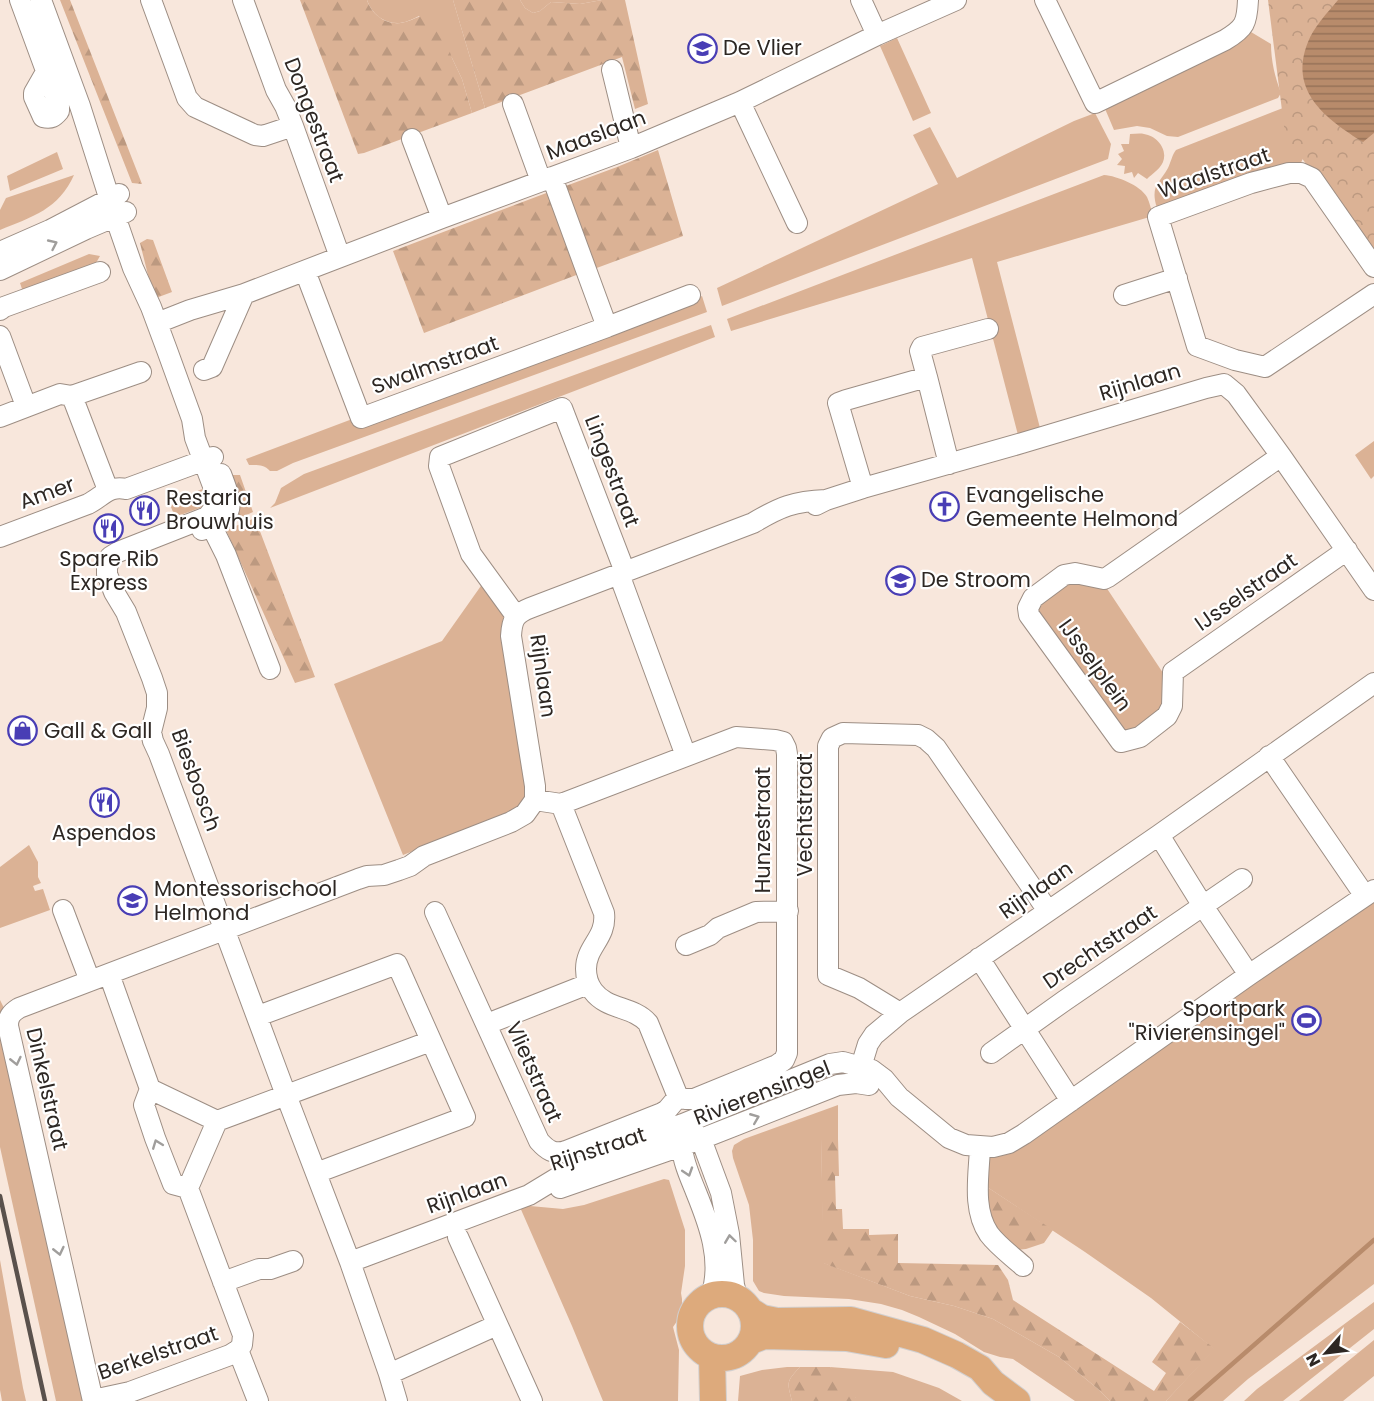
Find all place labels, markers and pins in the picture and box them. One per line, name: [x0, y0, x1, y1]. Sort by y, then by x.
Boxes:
school or university icon: De Vlier: [686, 32, 718, 64]
place label: De Vlier: [723, 33, 802, 62]
place label: Evangelische Gemeente Helmond: [966, 480, 1178, 533]
place label: Restaria Brouwhuis: [166, 483, 274, 536]
church icon: Evangelische Gemeente Helmond: [929, 491, 961, 523]
restaurant icon: Restaria Brouwhuis: [129, 494, 161, 526]
restaurant icon: Spare Rib Express: [93, 512, 125, 544]
place label: Spare Rib Express: [59, 544, 159, 597]
school or university icon: De Stroom: [884, 564, 916, 596]
place label: De Stroom: [921, 565, 1031, 594]
shop icon: Gall & Gall: [7, 715, 39, 747]
place label: Gall & Gall: [44, 716, 152, 745]
restaurant icon: Aspendos: [88, 786, 120, 818]
place label: Aspendos: [52, 818, 156, 847]
place label: Montessorischool Helmond: [154, 874, 337, 927]
school or university icon: Montessorischool Helmond: [117, 885, 149, 917]
place label: Sportpark "Rivierensingel": [1129, 994, 1285, 1047]
sports icon: Sportpark "Rivierensingel": [1290, 1005, 1322, 1037]

